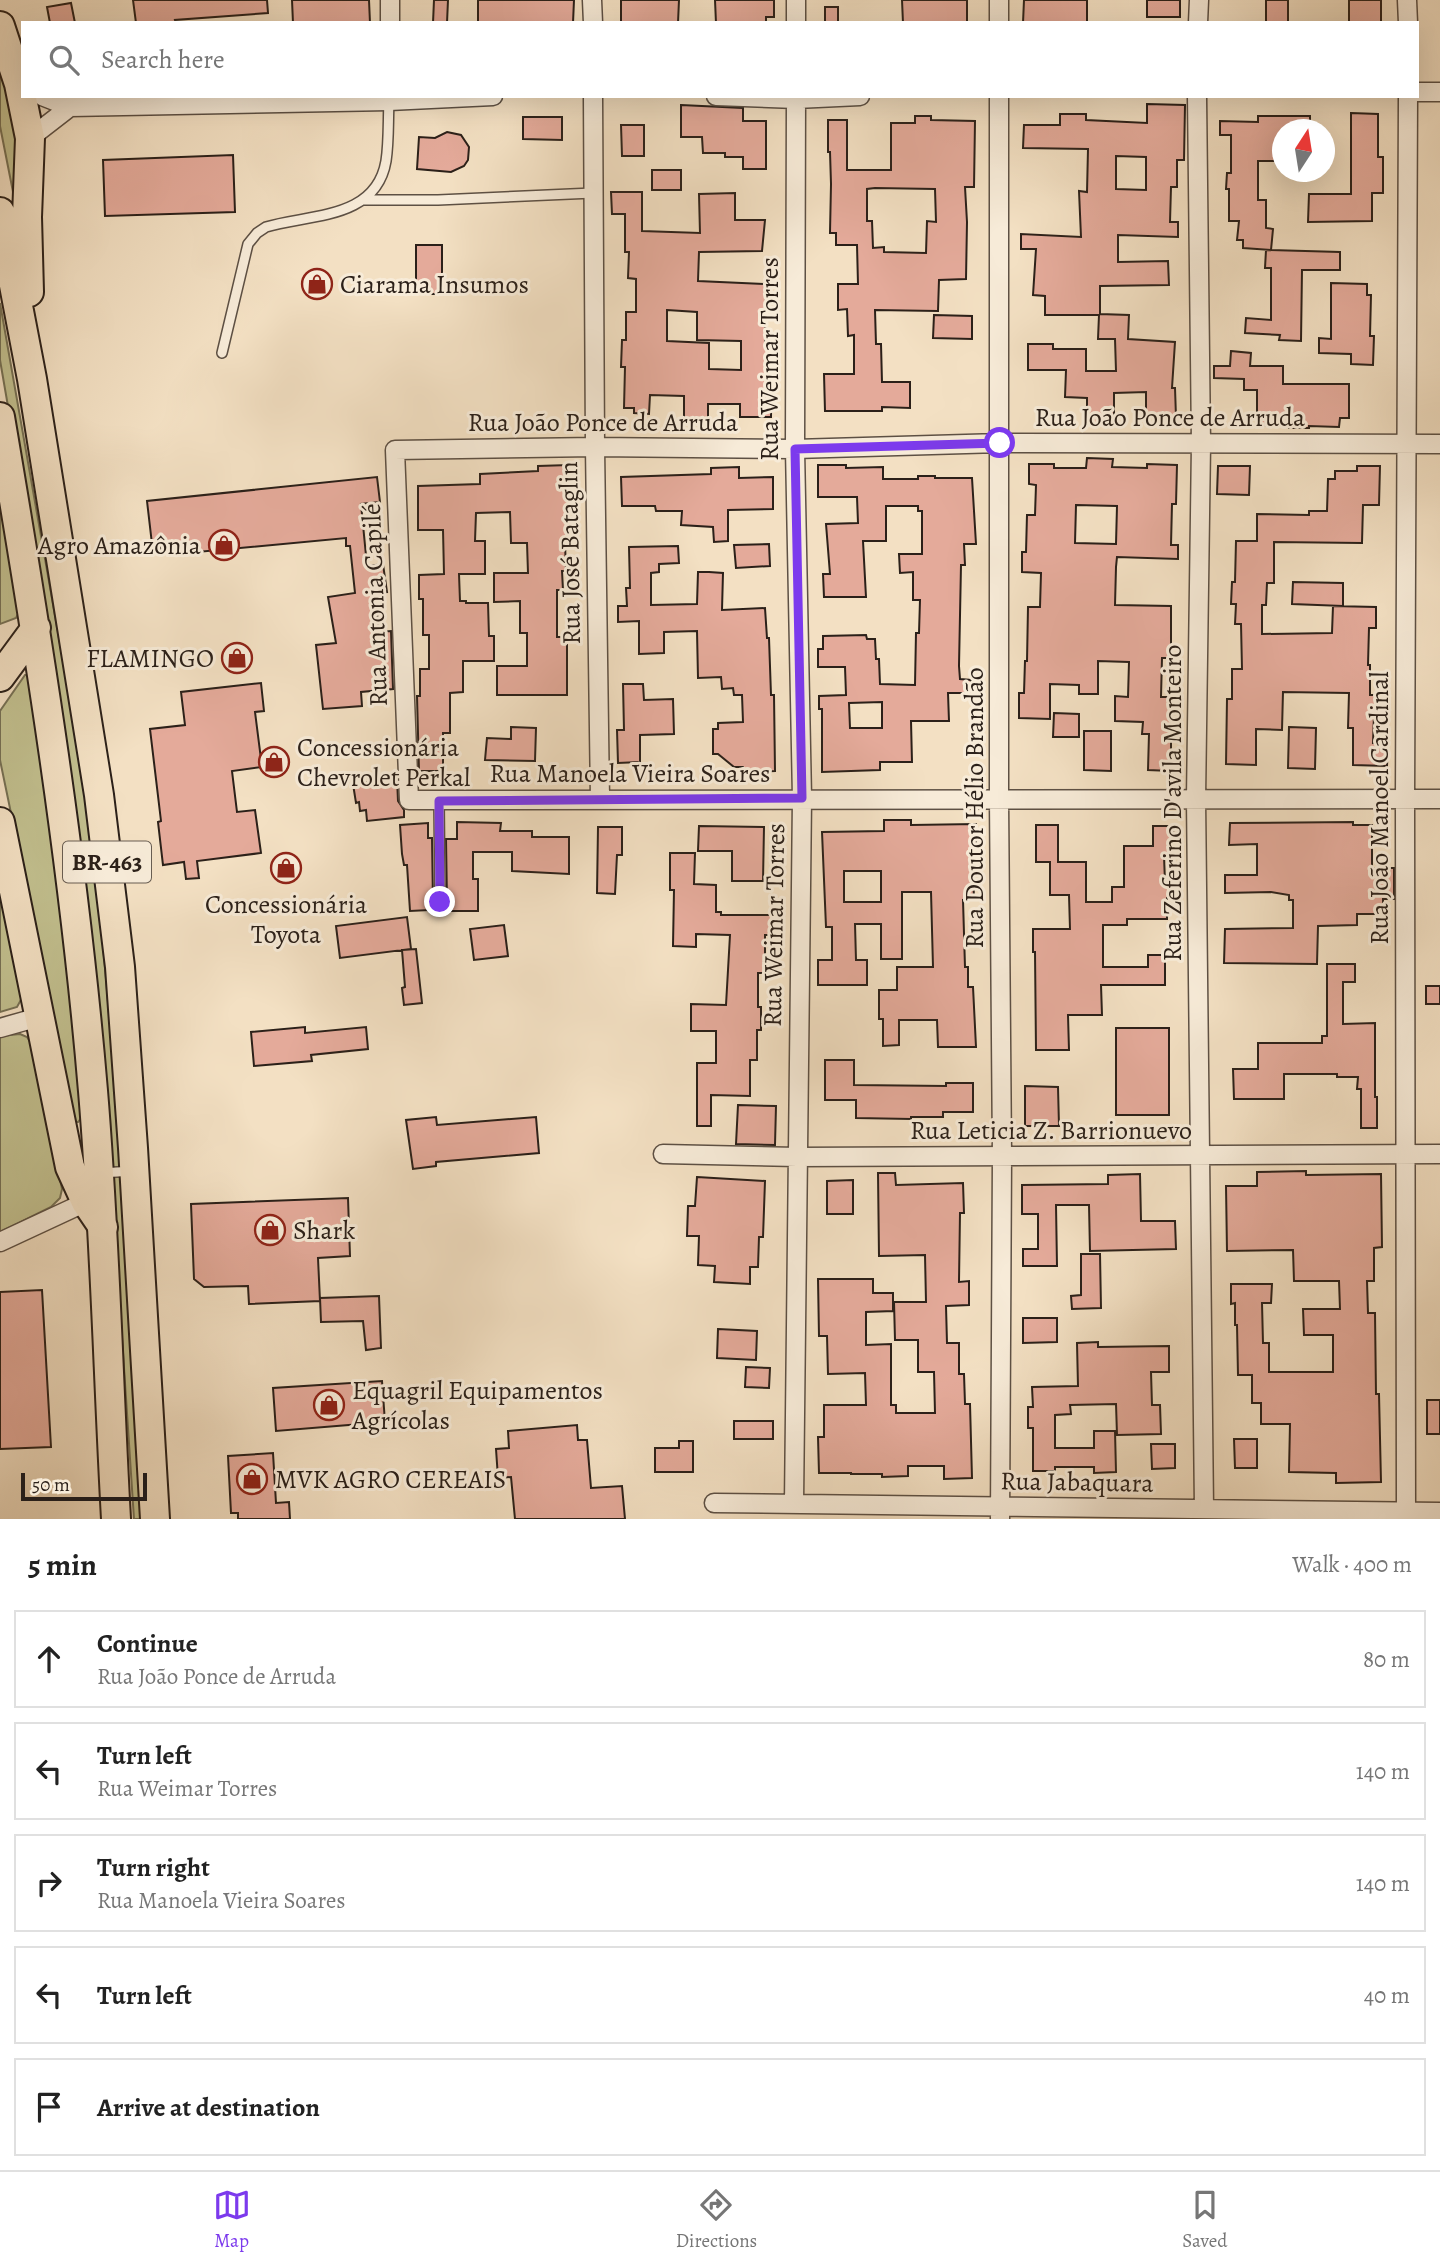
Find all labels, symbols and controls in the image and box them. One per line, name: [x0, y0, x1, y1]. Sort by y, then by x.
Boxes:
search box: [21, 21, 1419, 98]
icon: search: [45, 41, 83, 79]
text: Search here: [101, 42, 225, 77]
north arrow: [1272, 119, 1335, 182]
street label: Rua Weimar Torres: [752, 257, 787, 461]
shop icon: Ciarama Insumos: [300, 267, 334, 301]
place label: Ciarama Insumos: [340, 267, 529, 302]
street label: Rua João Ponce de Arruda: [1035, 400, 1305, 435]
street label: Rua João Ponce de Arruda: [468, 405, 738, 440]
route start: [984, 427, 1015, 458]
street label: Rua José Bataglin: [551, 461, 589, 645]
street label: Rua Antonia Capilé: [354, 503, 396, 707]
place label: Agro Amazônia: [37, 528, 201, 563]
shop icon: Agro Amazônia: [207, 528, 241, 562]
place label: FLAMINGO: [86, 641, 214, 676]
shop icon: FLAMINGO: [220, 641, 254, 675]
street label: Rua Zeferino D'avila Monteiro: [1155, 645, 1190, 961]
street label: Rua Doutor Hélio Brandão: [957, 667, 992, 949]
street label: Rua João Manoel Cardinal: [1362, 671, 1397, 945]
place label: Concessionária Chevrolet Perkal: [297, 730, 470, 795]
shop icon: Concessionária Chevrolet Perkal: [257, 745, 291, 779]
street label: Rua Manoela Vieira Soares: [490, 756, 770, 791]
street label: Rua Weimar Torres: [755, 823, 793, 1027]
road number: BR-463: [63, 842, 151, 882]
shop icon: Concessionária Toyota: [269, 851, 303, 885]
route end: [424, 886, 455, 917]
place label: Concessionária Toyota: [205, 887, 367, 952]
street label: Rua Leticia Z. Barrionuevo: [910, 1113, 1192, 1148]
shop icon: Shark: [253, 1213, 287, 1247]
place label: Shark: [293, 1213, 355, 1248]
place label: Equagril Equipamentos Agrícolas: [351, 1373, 603, 1438]
shop icon: Equagril Equipamentos Agrícolas: [312, 1388, 346, 1422]
shop icon: MVK AGRO CEREAIS: [235, 1462, 269, 1496]
place label: MVK AGRO CEREAIS: [275, 1462, 506, 1497]
street label: Rua Jabaquara: [1000, 1463, 1154, 1501]
scale bar: [21, 1470, 147, 1502]
text: 50 m: [32, 1472, 70, 1498]
text: 5 min: [28, 1545, 97, 1585]
text: Walk · 400 m: [1292, 1549, 1412, 1580]
text: Continue: [97, 1626, 198, 1661]
icon: ahead: [30, 1640, 68, 1678]
text: 80 m: [1363, 1644, 1410, 1675]
text: Rua João Ponce de Arruda: [97, 1661, 336, 1692]
text: Turn left: [97, 1738, 192, 1773]
icon: left: [30, 1752, 68, 1790]
text: 140 m: [1356, 1756, 1410, 1787]
text: Rua Weimar Torres: [97, 1773, 277, 1804]
text: Turn right: [97, 1850, 210, 1885]
icon: right: [30, 1864, 68, 1902]
text: 140 m: [1356, 1868, 1410, 1899]
text: Rua Manoela Vieira Soares: [97, 1885, 346, 1916]
icon: left: [30, 1976, 68, 2014]
text: Turn left: [97, 1978, 192, 2013]
text: 40 m: [1364, 1980, 1410, 2011]
icon: arrive: [30, 2088, 68, 2126]
text: Arrive at destination: [97, 2090, 320, 2125]
tab: Map: [213, 2186, 251, 2254]
tab: Directions: [676, 2186, 757, 2254]
tab: Saved: [1182, 2186, 1227, 2254]

